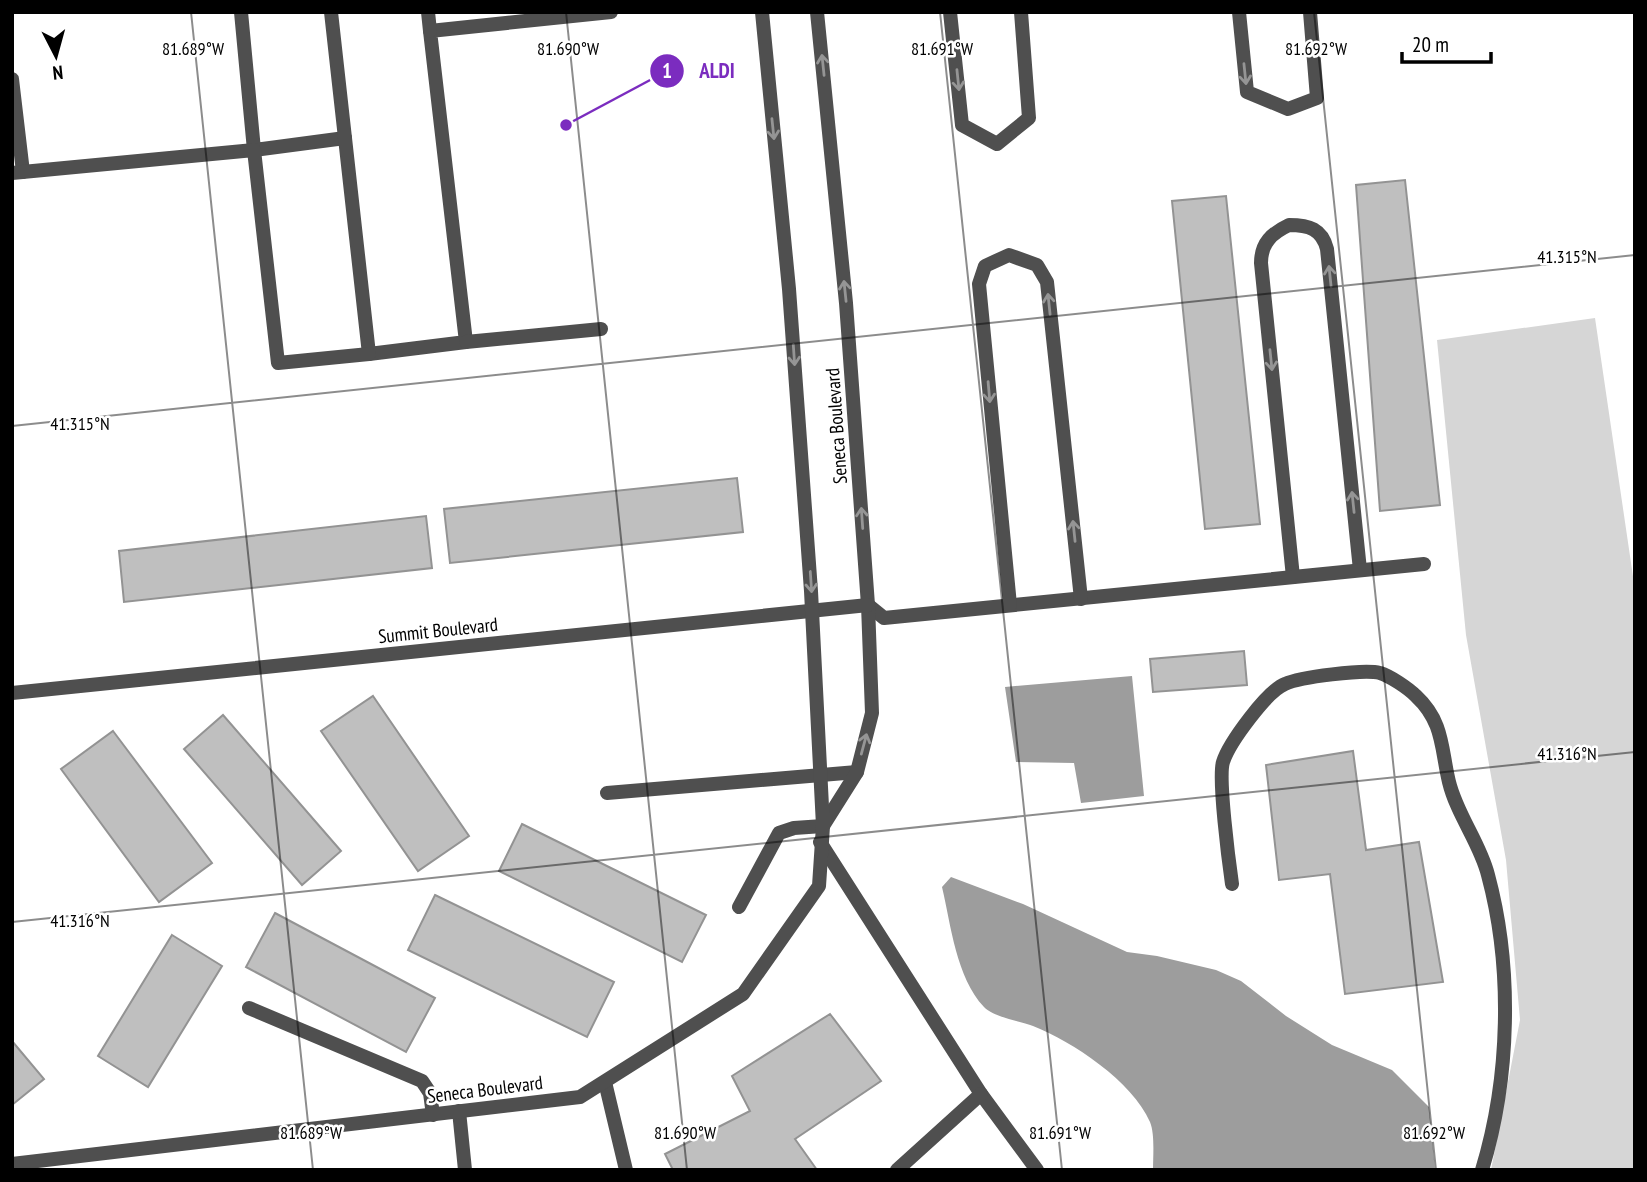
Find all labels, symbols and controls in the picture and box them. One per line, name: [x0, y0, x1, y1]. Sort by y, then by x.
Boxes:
north arrow: [21, 21, 91, 91]
scale bar: [1402, 21, 1491, 65]
text: 20 m: [1412, 31, 1449, 58]
text: 81.689°W: [162, 37, 224, 60]
text: 81.690°W: [537, 37, 599, 60]
text: 81.691°W: [911, 37, 973, 60]
text: 81.692°W: [1285, 37, 1347, 60]
callout: ALDI: [650, 50, 749, 92]
one-way arrow: [816, 54, 829, 77]
text: 1: [662, 57, 672, 84]
text: ALDI: [698, 57, 735, 84]
text: N: [51, 60, 64, 85]
one-way arrow: [1239, 63, 1252, 85]
one-way arrow: [951, 68, 964, 91]
one-way arrow: [767, 117, 780, 140]
text: 41.315°N: [1537, 245, 1597, 268]
one-way arrow: [1323, 265, 1336, 288]
one-way arrow: [838, 280, 851, 303]
one-way arrow: [1043, 294, 1056, 316]
one-way arrow: [788, 344, 801, 366]
one-way arrow: [1264, 348, 1277, 371]
street label: Seneca Boulevard: [820, 367, 852, 485]
one-way arrow: [983, 380, 996, 403]
text: 41.315°N: [50, 412, 110, 435]
one-way arrow: [1346, 492, 1359, 514]
one-way arrow: [855, 507, 868, 530]
one-way arrow: [1067, 520, 1080, 542]
one-way arrow: [804, 571, 817, 594]
street label: Summit Boulevard: [377, 612, 499, 648]
one-way arrow: [858, 733, 871, 756]
text: 41.316°N: [1537, 742, 1597, 765]
text: 41.316°N: [50, 909, 110, 932]
street label: Seneca Boulevard: [426, 1070, 544, 1108]
text: 81.689°W: [280, 1121, 342, 1144]
text: 81.690°W: [654, 1121, 716, 1144]
text: 81.691°W: [1029, 1121, 1091, 1144]
text: 81.692°W: [1403, 1121, 1465, 1144]

